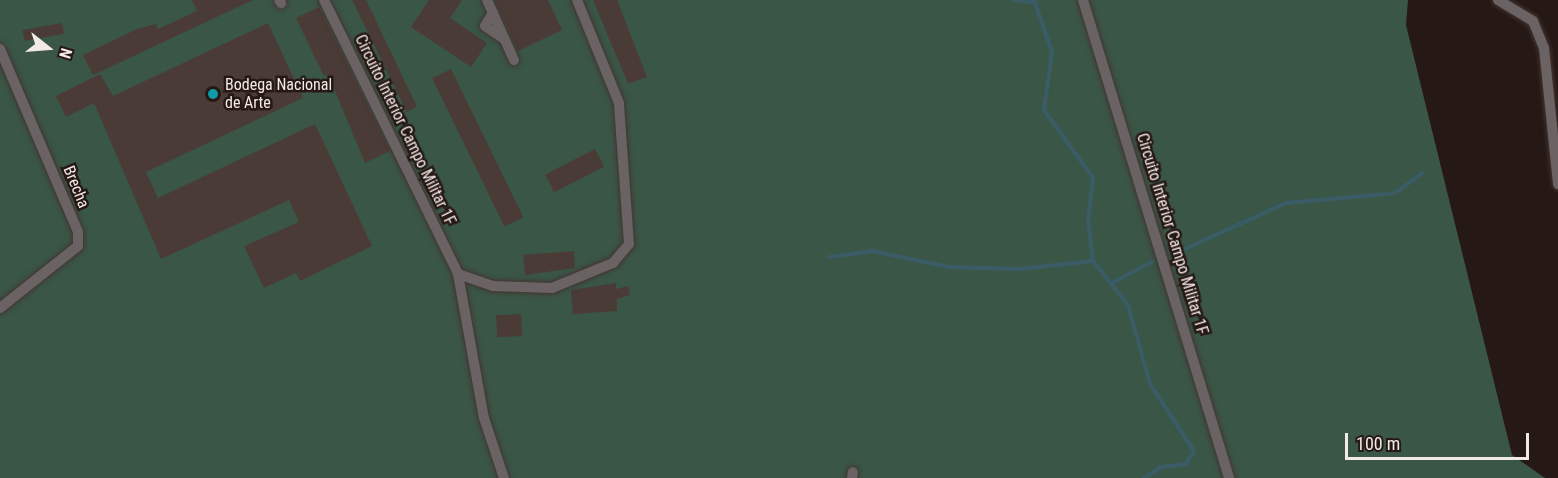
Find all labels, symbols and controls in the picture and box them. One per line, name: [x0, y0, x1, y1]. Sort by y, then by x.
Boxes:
north arrow: [18, 18, 78, 78]
street label: Circuito Interior Campo Militar 1F: [350, 32, 460, 228]
text: N: [55, 46, 76, 61]
place label: Bodega Nacional de Arte: [225, 75, 332, 113]
marker: Bodega Nacional de Arte: [206, 87, 220, 101]
street label: Circuito Interior Campo Militar 1F: [1132, 131, 1212, 337]
street label: Brecha: [59, 163, 93, 211]
scale bar: [1348, 421, 1532, 459]
text: 100 m: [1356, 433, 1400, 454]

